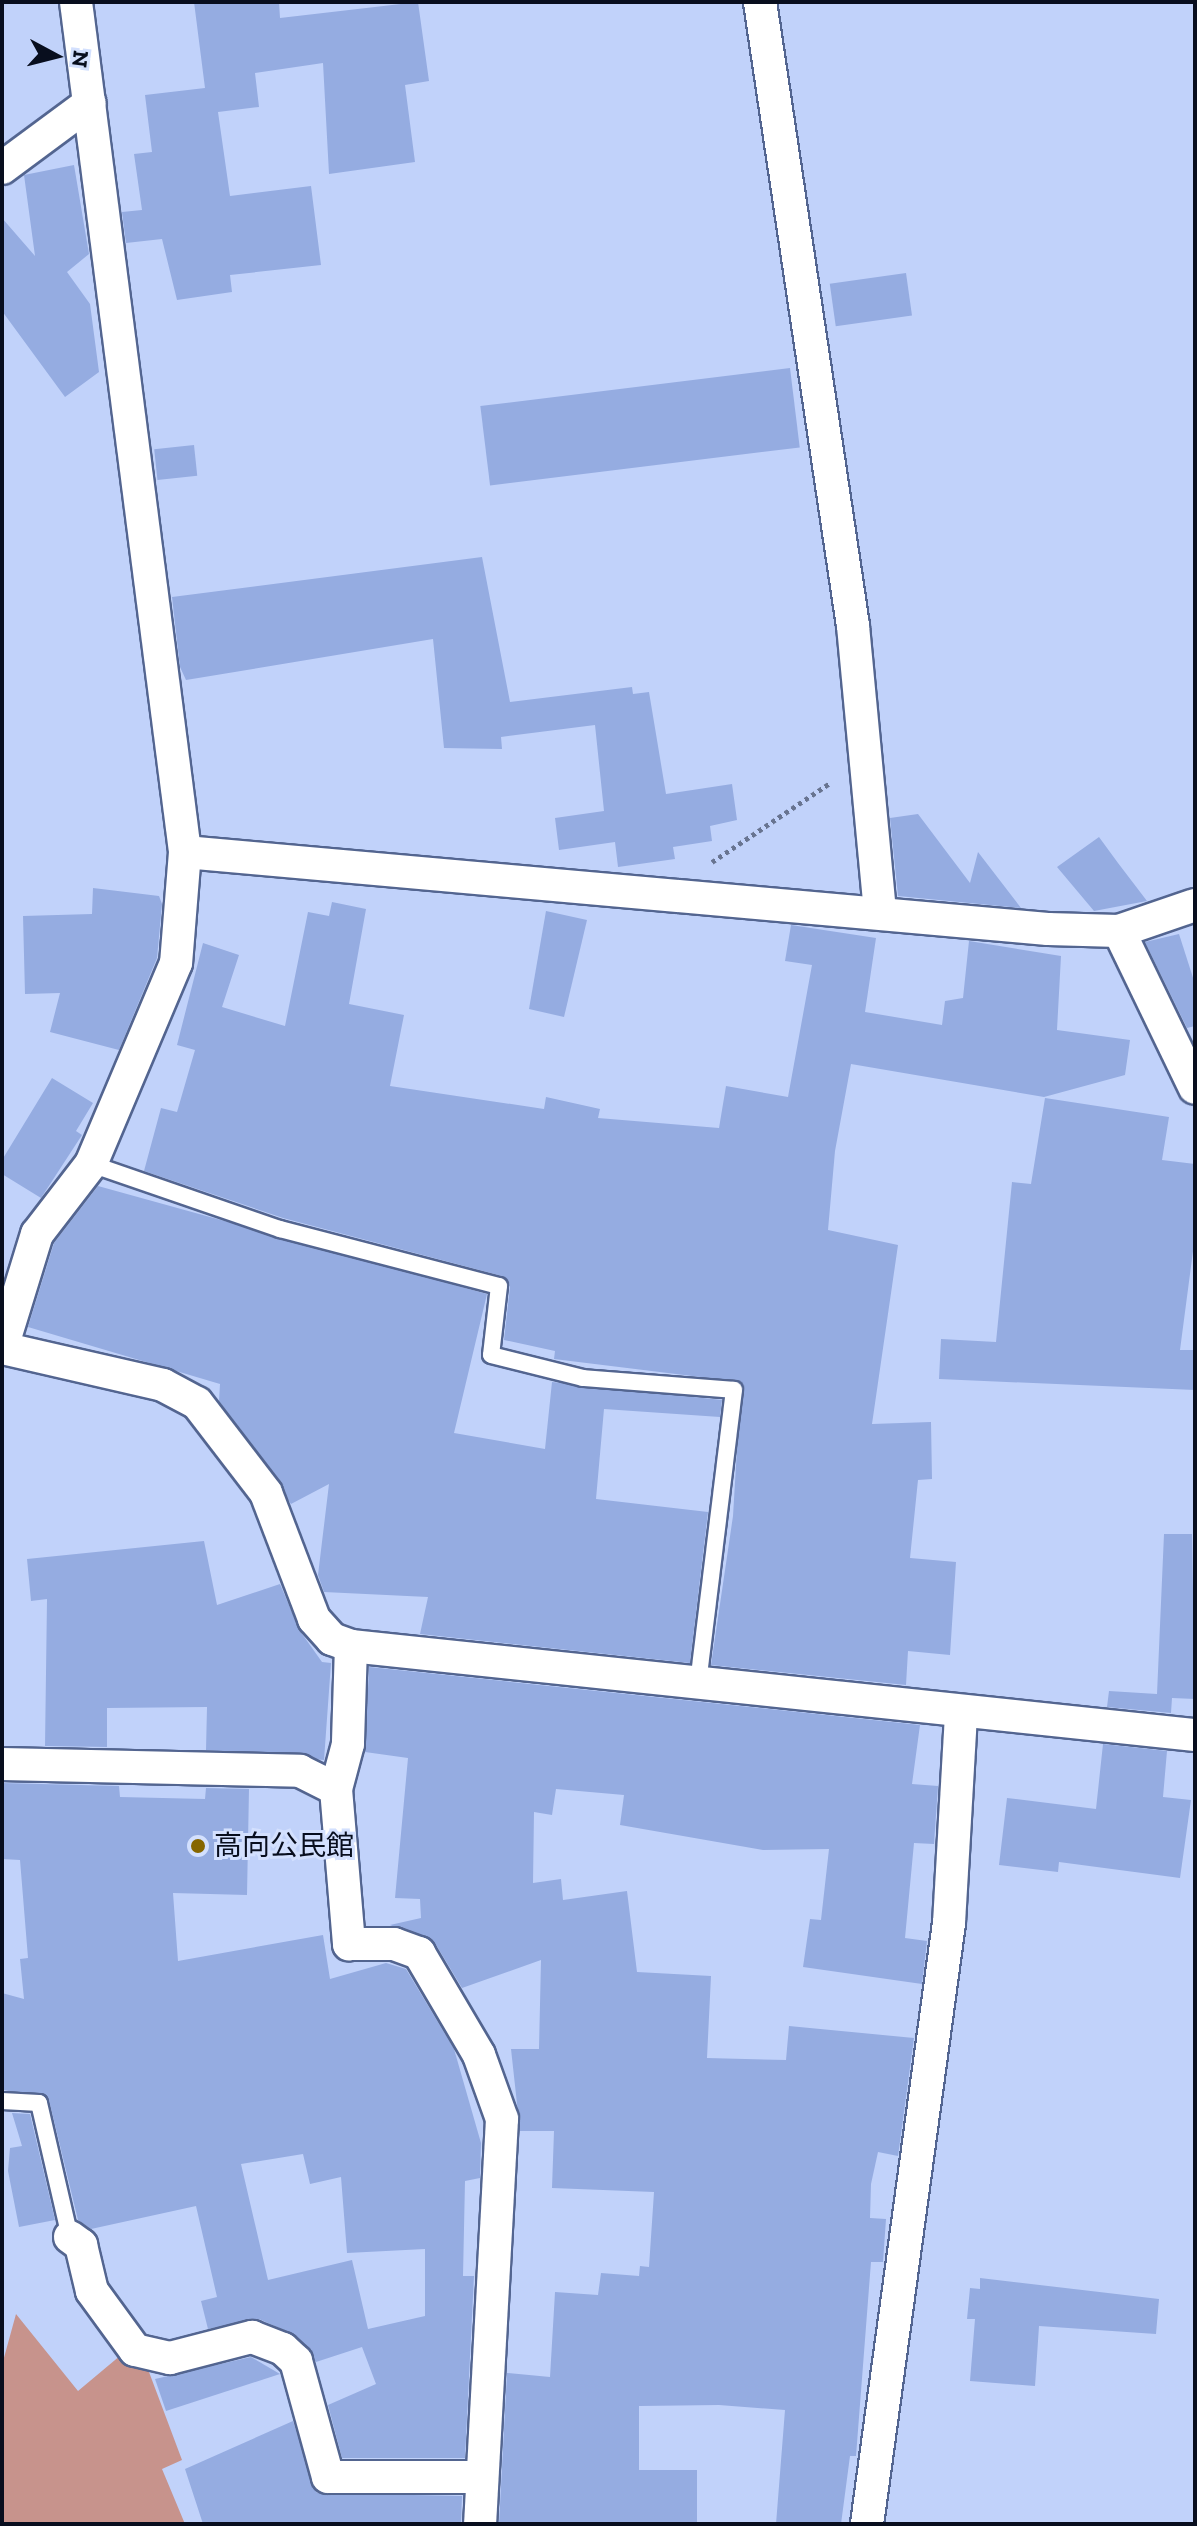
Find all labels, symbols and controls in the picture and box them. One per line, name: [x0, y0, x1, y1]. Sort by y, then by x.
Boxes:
north arrow: [16, 16, 96, 96]
text: N: [66, 49, 95, 69]
place label: 高向公民館: [214, 1829, 354, 1863]
marker: 高向公民館: [189, 1837, 207, 1855]

